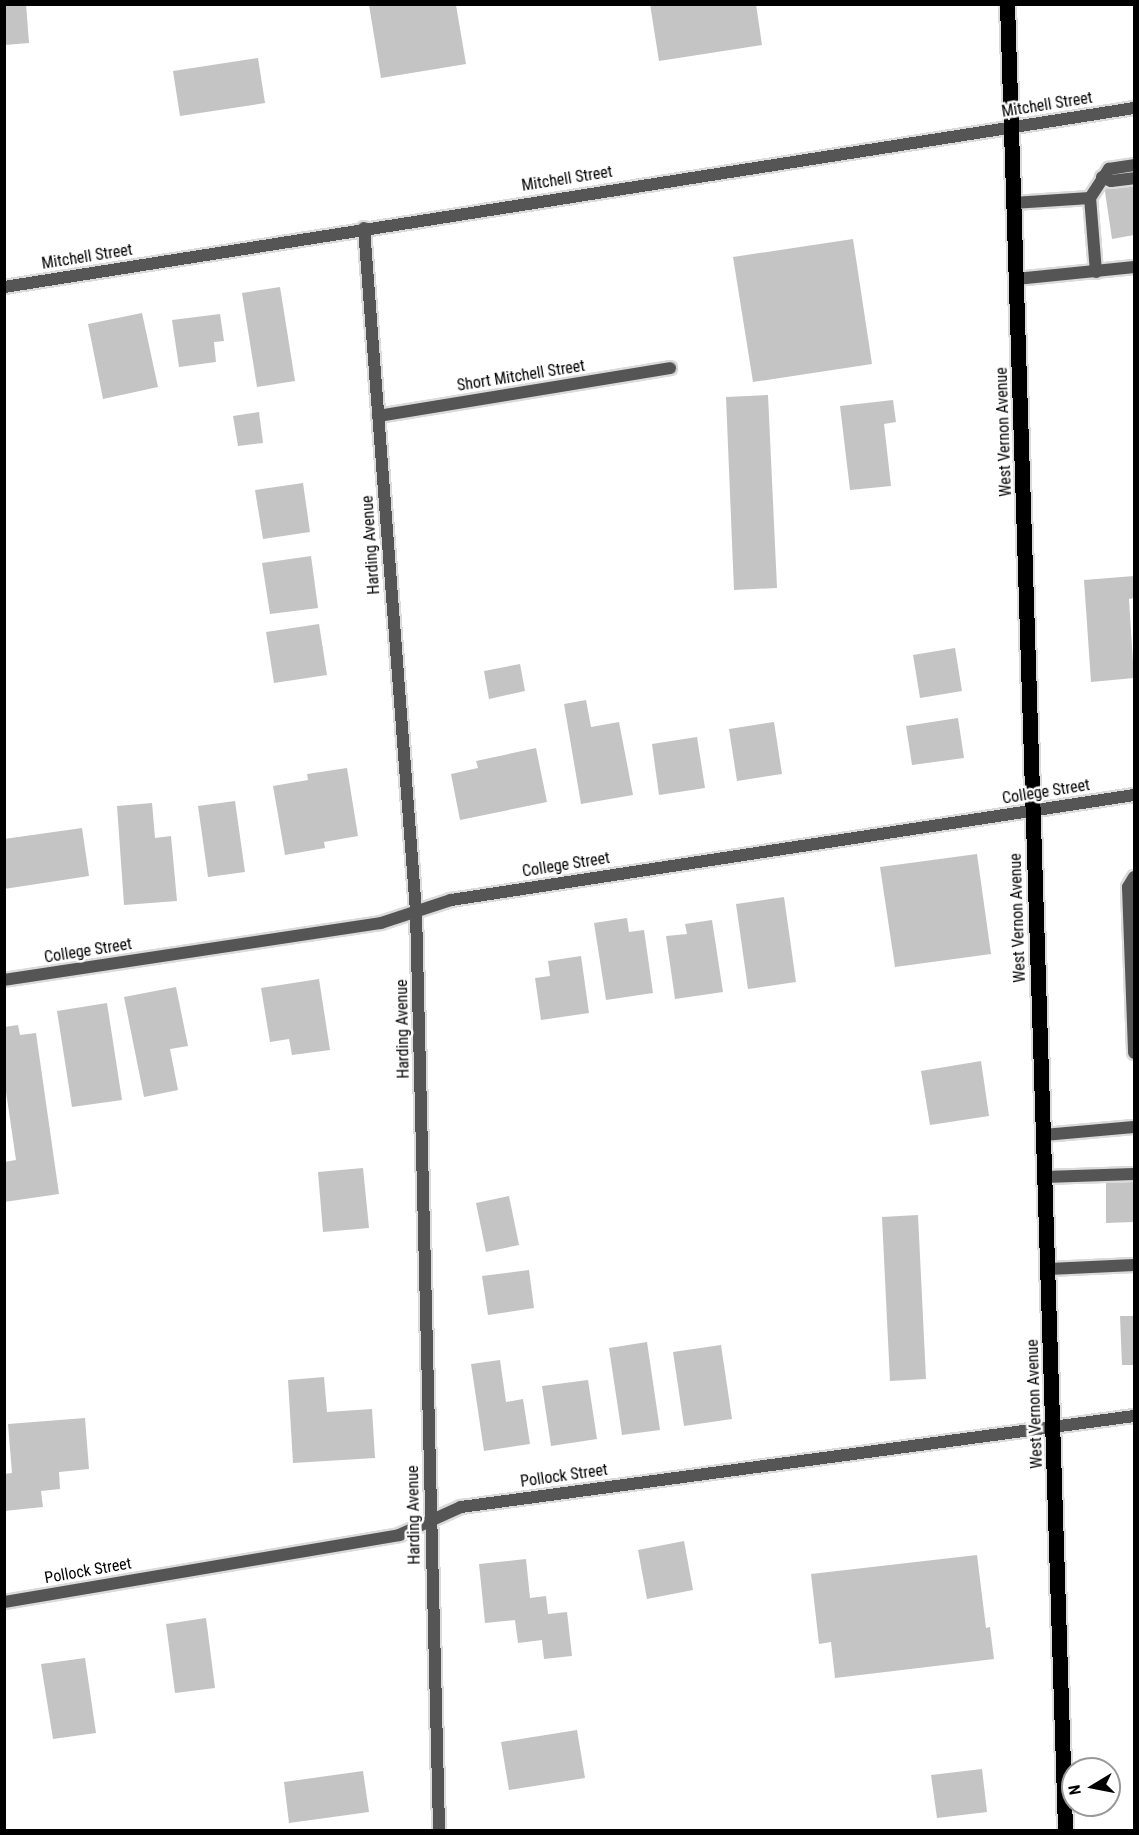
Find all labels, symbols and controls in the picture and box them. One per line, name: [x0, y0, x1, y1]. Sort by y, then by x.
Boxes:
street label: Mitchell Street: [1000, 88, 1094, 122]
street label: Mitchell Street: [520, 162, 614, 196]
street label: Mitchell Street: [40, 240, 134, 274]
street label: Short Mitchell Street: [456, 356, 586, 396]
street label: West Vernon Avenue: [992, 367, 1016, 497]
street label: Harding Avenue: [358, 495, 384, 595]
street label: College Street: [1001, 776, 1091, 808]
street label: College Street: [521, 849, 611, 881]
street label: West Vernon Avenue: [1006, 853, 1030, 983]
street label: College Street: [43, 935, 133, 967]
street label: Harding Avenue: [393, 979, 413, 1079]
street label: West Vernon Avenue: [1023, 1339, 1047, 1469]
street label: Pollock Street: [519, 1460, 609, 1492]
street label: Harding Avenue: [404, 1465, 424, 1565]
street label: Pollock Street: [43, 1554, 133, 1588]
north arrow: [1061, 1757, 1121, 1817]
text: N: [1065, 1783, 1085, 1796]

